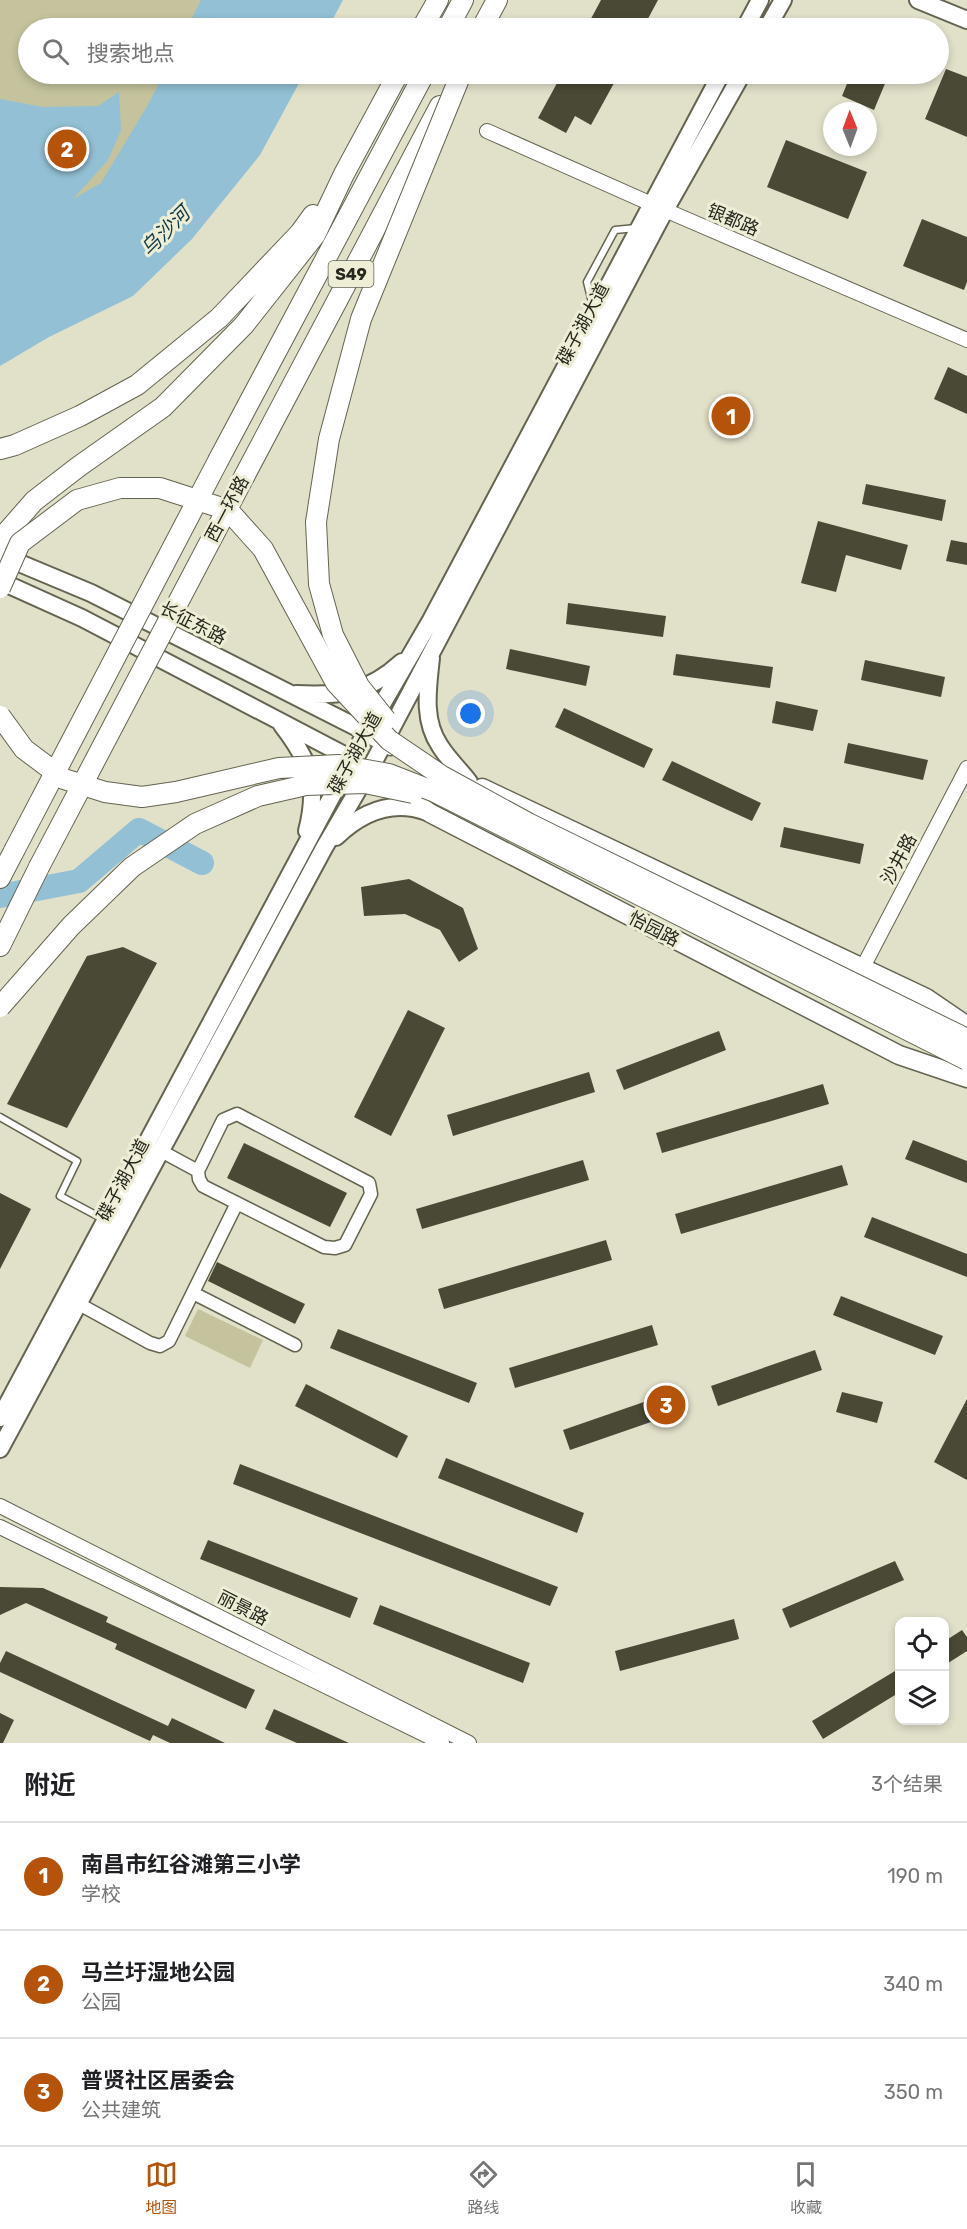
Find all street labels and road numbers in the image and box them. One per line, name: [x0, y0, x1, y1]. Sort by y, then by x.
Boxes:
street label: 银都路: [704, 199, 762, 241]
road number: S49: [328, 261, 374, 287]
street label: 碟子湖大道: [552, 279, 614, 369]
street label: 西一环路: [200, 472, 254, 546]
street label: 长征东路: [156, 597, 230, 649]
street label: 碟子湖大道: [324, 708, 386, 798]
street label: 沙井路: [877, 830, 921, 888]
street label: 怡园路: [625, 907, 683, 951]
street label: 碟子湖大道: [92, 1135, 154, 1225]
street label: 丽景路: [214, 1586, 272, 1630]

